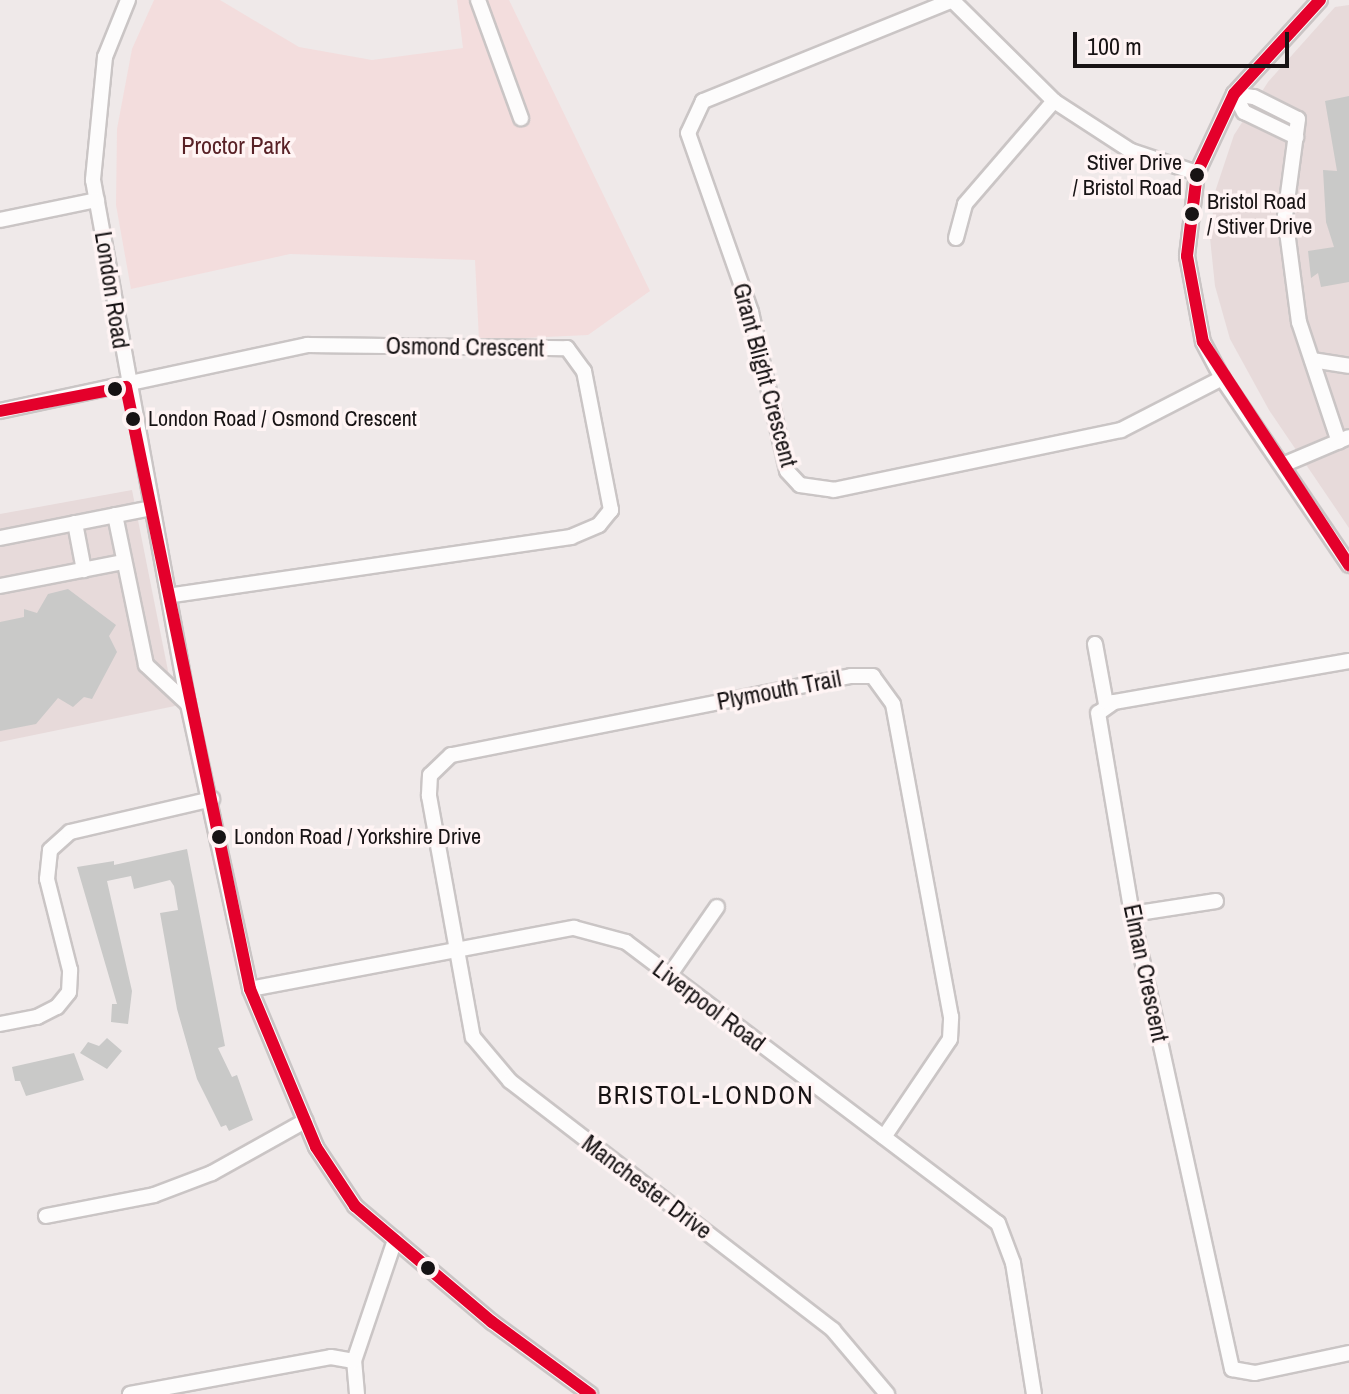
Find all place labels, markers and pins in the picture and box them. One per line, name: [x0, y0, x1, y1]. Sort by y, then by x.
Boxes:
place label: Stiver Drive / Bristol Road: [1073, 149, 1182, 200]
marker: Stiver Drive / Bristol Road: [1189, 167, 1205, 183]
place label: Bristol Road / Stiver Drive: [1207, 188, 1312, 240]
marker: Bristol Road / Stiver Drive: [1184, 206, 1200, 222]
unlabelled marker: [107, 381, 123, 397]
place label: London Road / Osmond Crescent: [148, 406, 417, 432]
marker: London Road / Osmond Crescent: [125, 411, 141, 427]
place label: London Road / Yorkshire Drive: [234, 824, 481, 850]
marker: London Road / Yorkshire Drive: [211, 829, 227, 845]
unlabelled marker: [420, 1260, 436, 1276]

